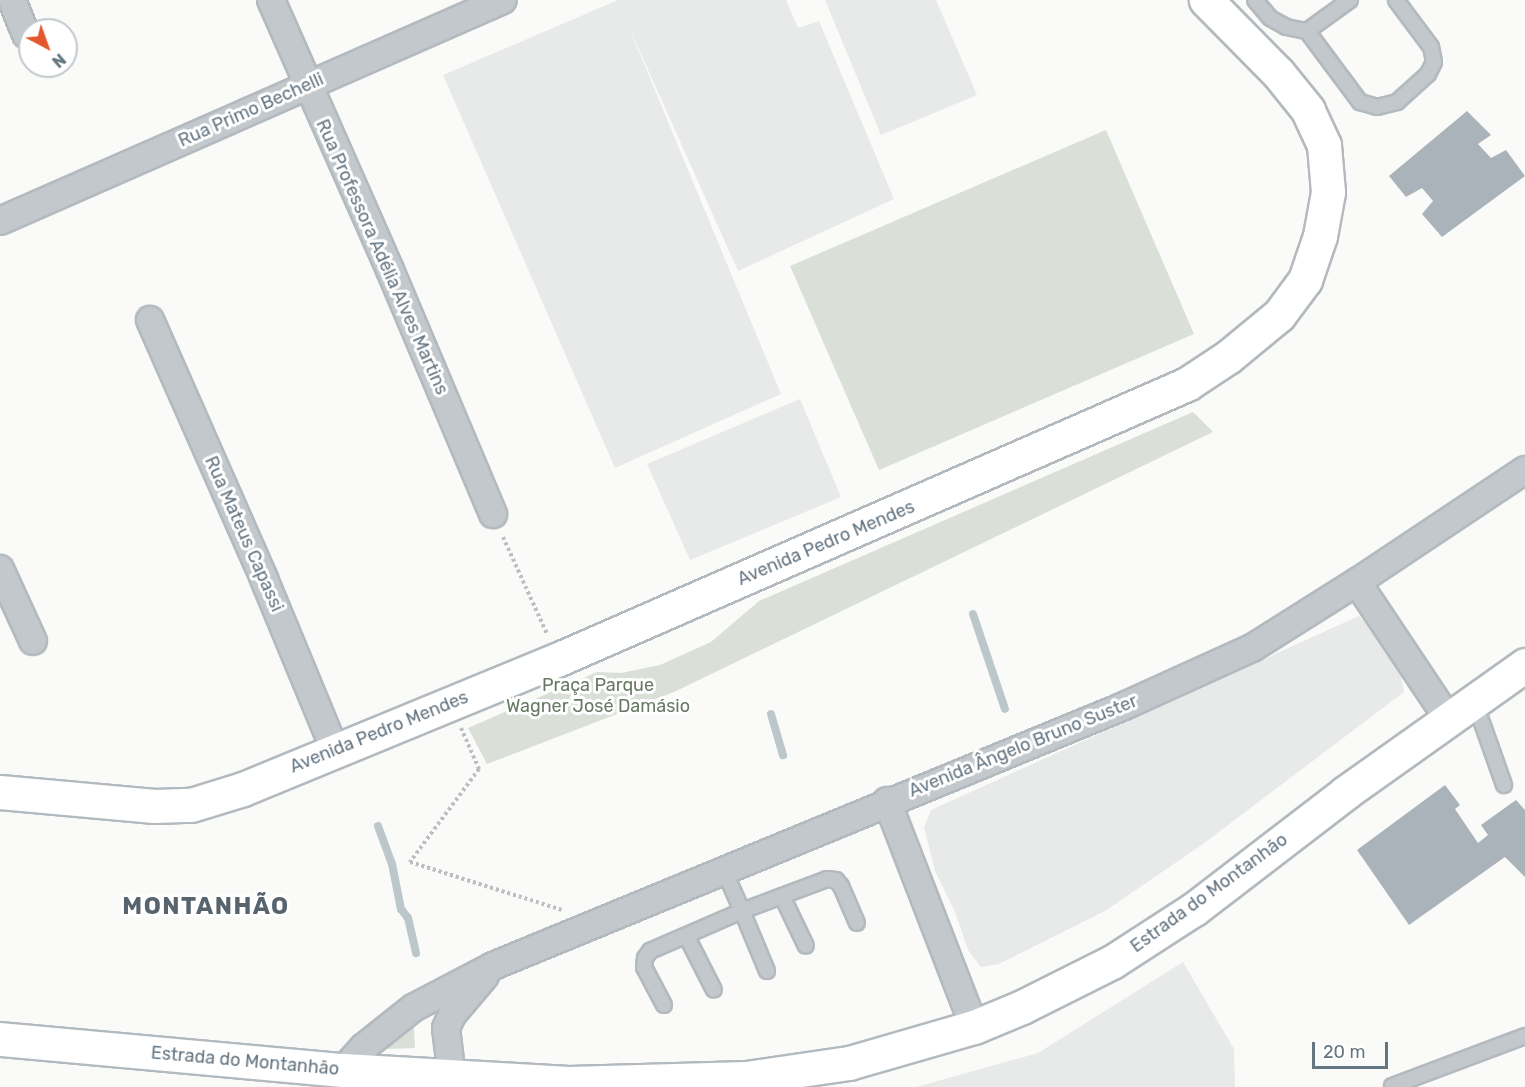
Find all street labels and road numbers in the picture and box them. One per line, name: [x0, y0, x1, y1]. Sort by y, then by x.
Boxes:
street label: Rua Primo Bechelli: [175, 68, 327, 152]
street label: Rua Professora Adélia Alves Martins: [311, 116, 453, 398]
street label: Rua Mateus Capassi: [200, 453, 288, 615]
street label: Avenida Pedro Mendes: [734, 496, 918, 590]
street label: Avenida Pedro Mendes: [287, 686, 471, 778]
street label: Avenida Ângelo Bruno Suster: [905, 690, 1141, 802]
street label: Estrada do Montanhão: [1126, 829, 1292, 957]
street label: Estrada do Montanhão: [150, 1042, 340, 1080]

